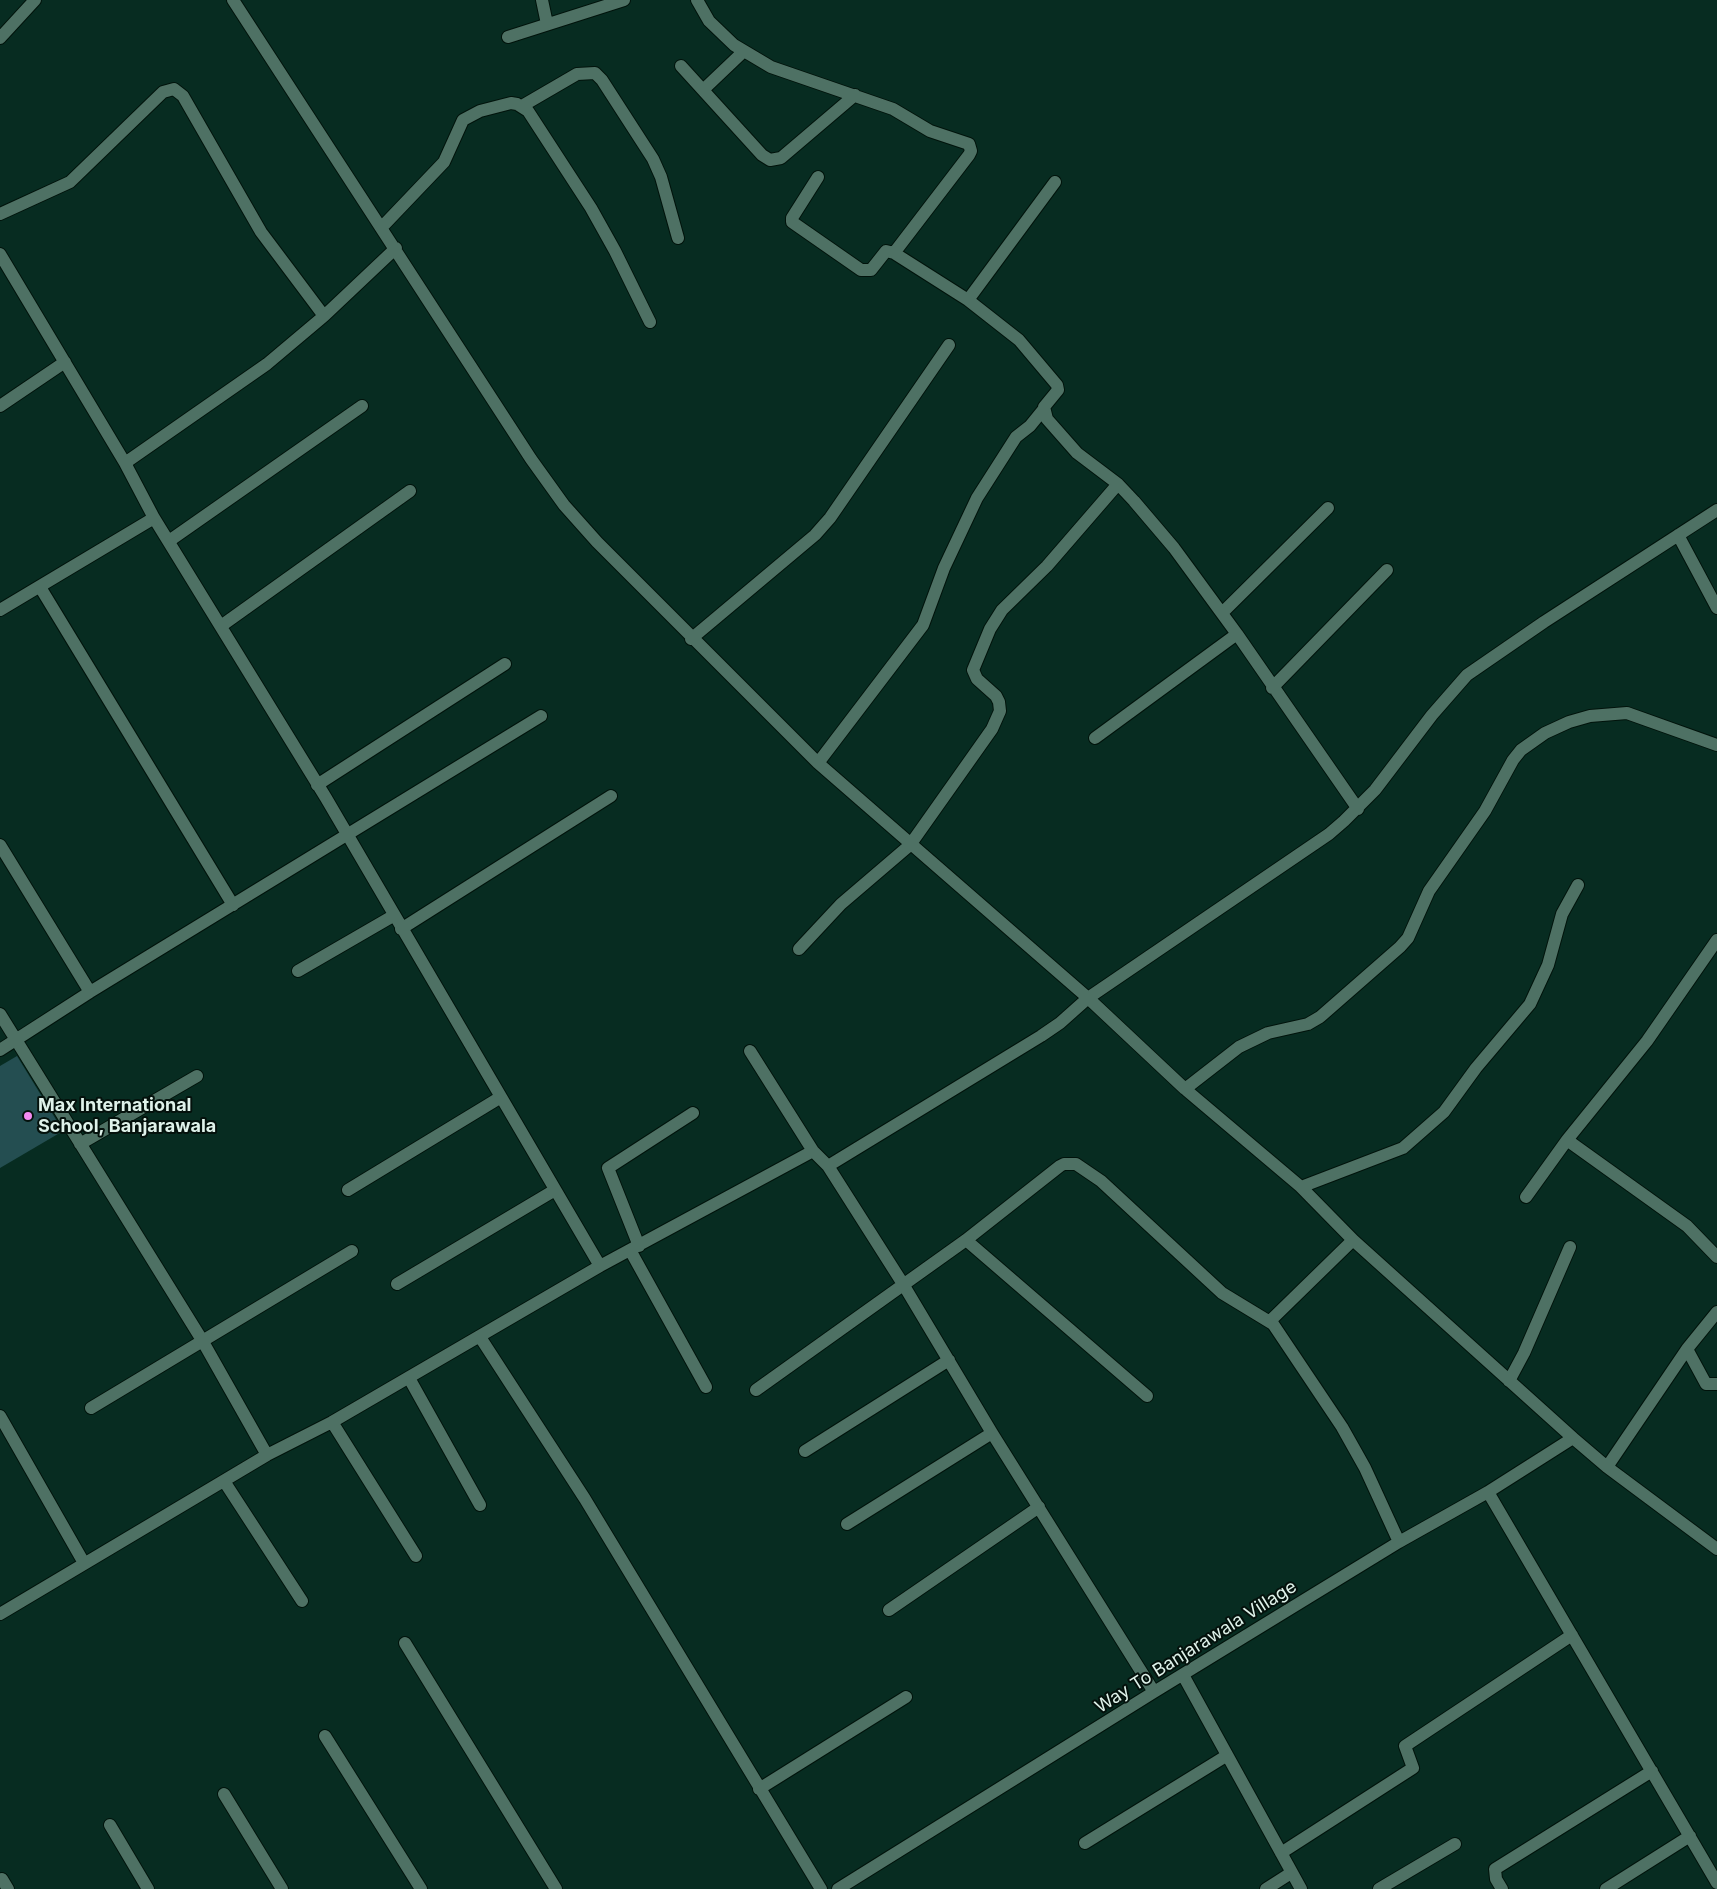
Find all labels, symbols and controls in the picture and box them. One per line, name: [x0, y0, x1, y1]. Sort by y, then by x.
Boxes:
place label: Max International School, Banjarawala: [38, 1095, 216, 1138]
marker: Max International School, Banjarawala: [22, 1110, 34, 1122]
street label: Way To Banjarawala Village: [1091, 1576, 1301, 1718]

